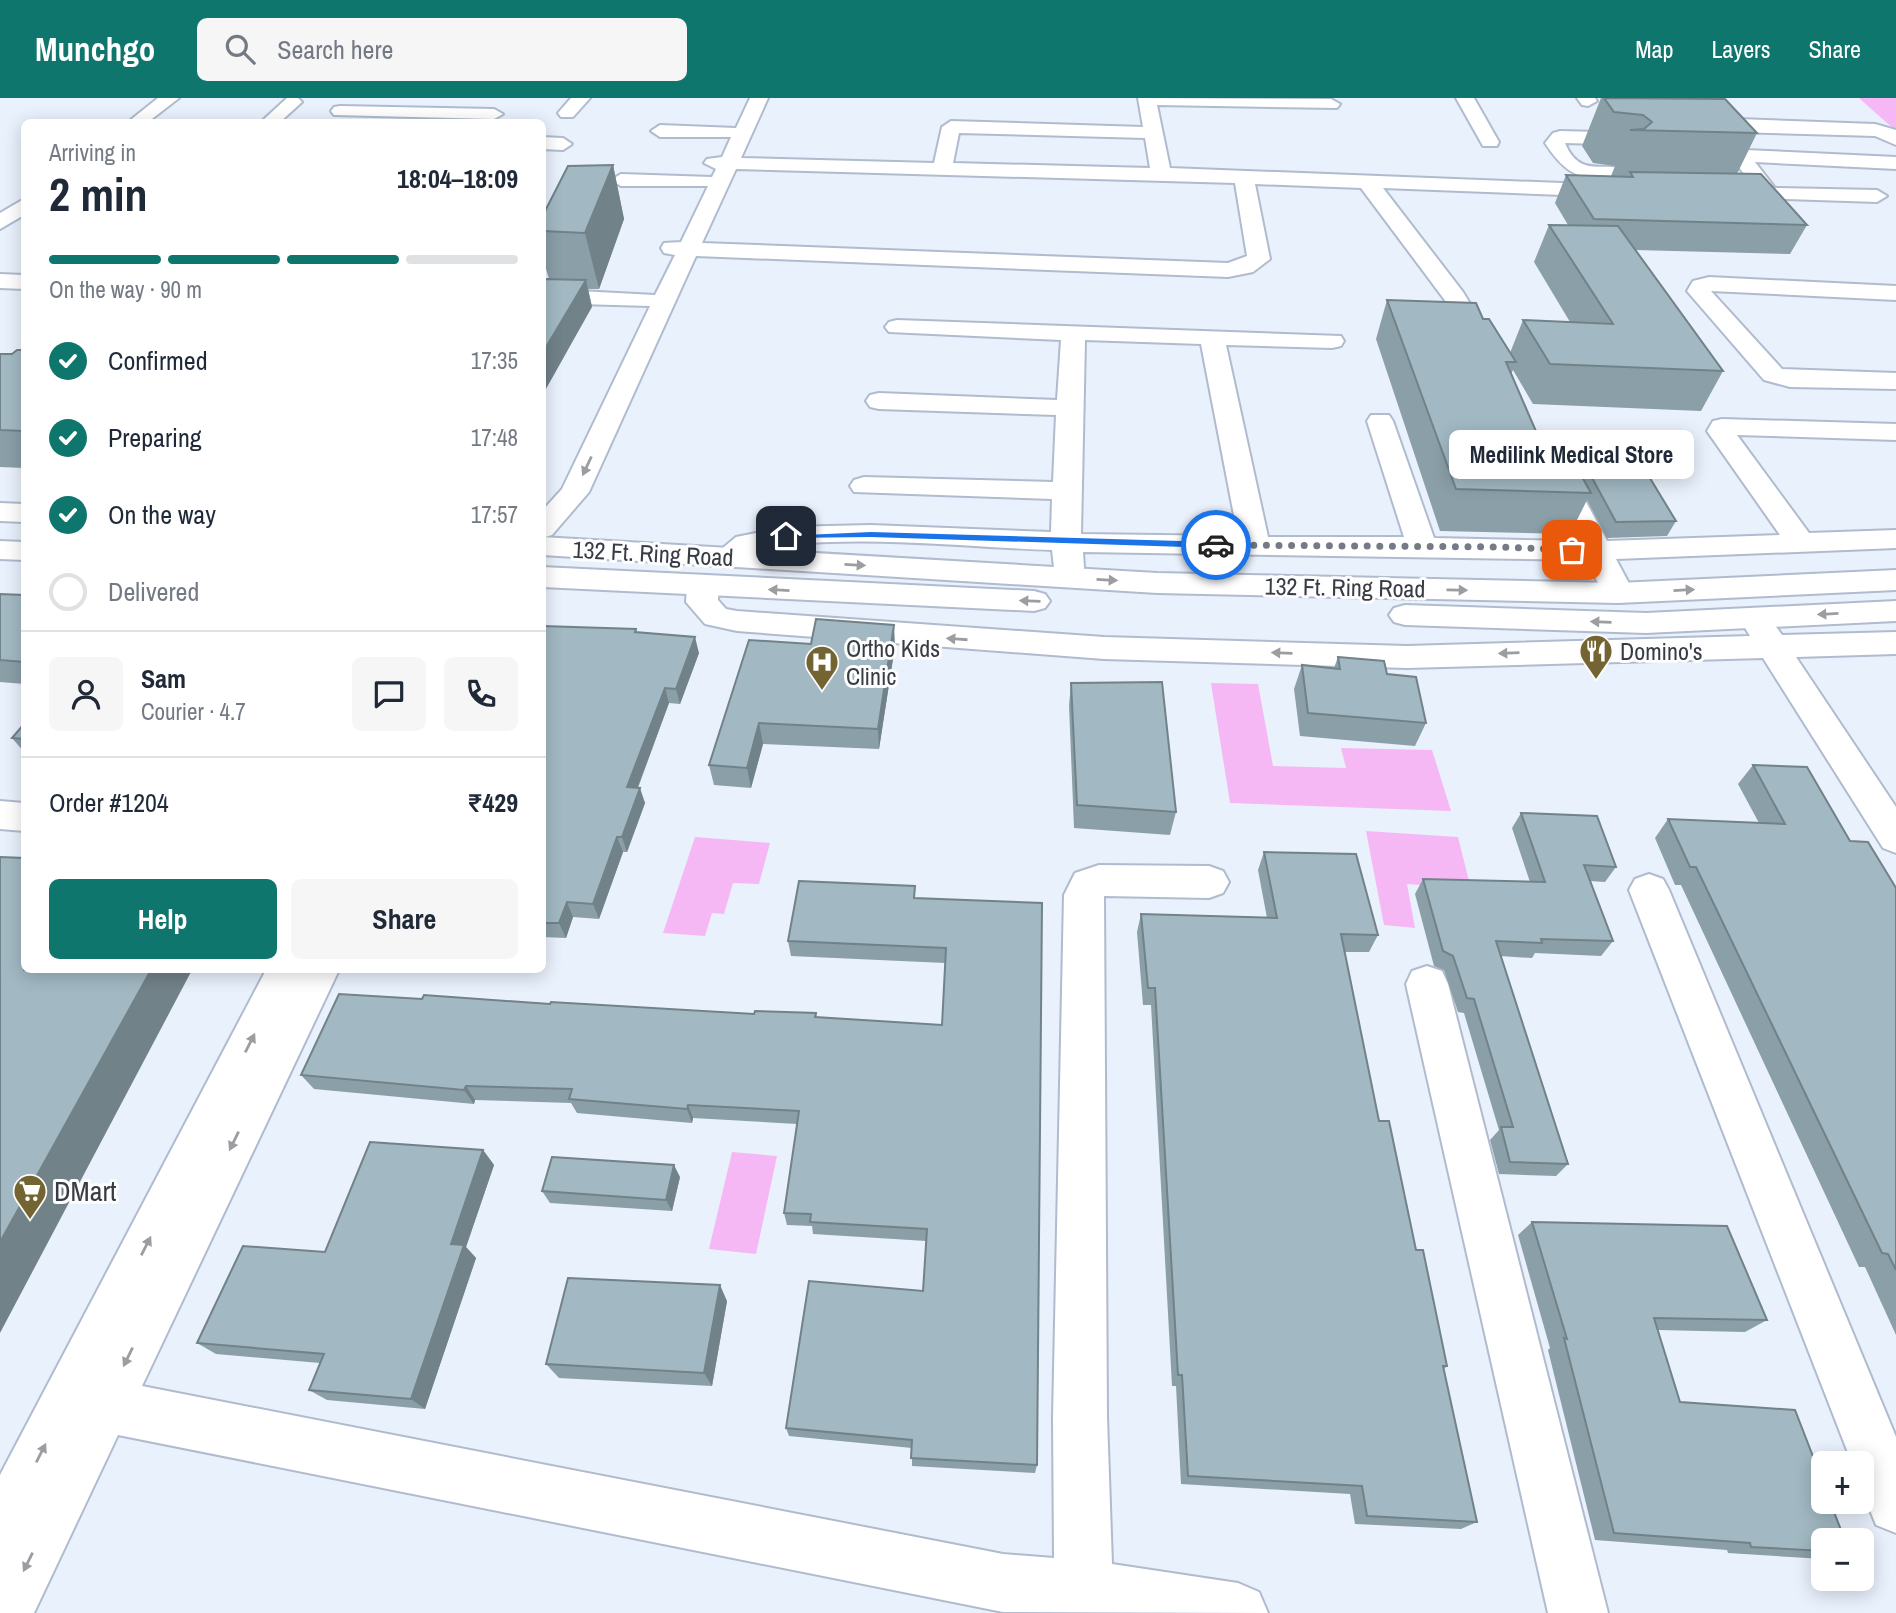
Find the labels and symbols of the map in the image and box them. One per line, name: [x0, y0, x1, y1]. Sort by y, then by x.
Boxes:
callout: Medilink Medical Store: [1450, 431, 1694, 480]
one-way arrow: [581, 456, 592, 476]
pin: [756, 506, 816, 566]
courier: [1181, 510, 1251, 580]
pin: [1542, 520, 1602, 580]
street label: 132 Ft. Ring Road: [572, 533, 734, 573]
one-way arrow: [844, 559, 866, 570]
street label: 132 Ft. Ring Road: [1264, 570, 1426, 604]
one-way arrow: [1096, 575, 1118, 586]
one-way arrow: [767, 584, 789, 595]
one-way arrow: [1446, 584, 1468, 595]
one-way arrow: [1673, 585, 1695, 596]
one-way arrow: [1019, 596, 1041, 607]
one-way arrow: [1817, 609, 1839, 620]
one-way arrow: [1589, 616, 1611, 627]
place label: Ortho Kids Clinic: [846, 632, 940, 692]
restaurant icon: Domino's: [1577, 632, 1615, 681]
one-way arrow: [946, 633, 968, 644]
place label: Domino's: [1620, 635, 1703, 667]
hospital icon: Ortho Kids Clinic: [803, 643, 841, 692]
one-way arrow: [1498, 647, 1520, 659]
one-way arrow: [1271, 648, 1293, 659]
one-way arrow: [244, 1033, 255, 1053]
one-way arrow: [228, 1131, 240, 1151]
supermarket icon: DMart: [11, 1172, 49, 1221]
place label: DMart: [54, 1172, 117, 1210]
one-way arrow: [141, 1236, 152, 1256]
one-way arrow: [122, 1347, 133, 1367]
one-way arrow: [35, 1443, 46, 1463]
one-way arrow: [23, 1551, 34, 1572]

